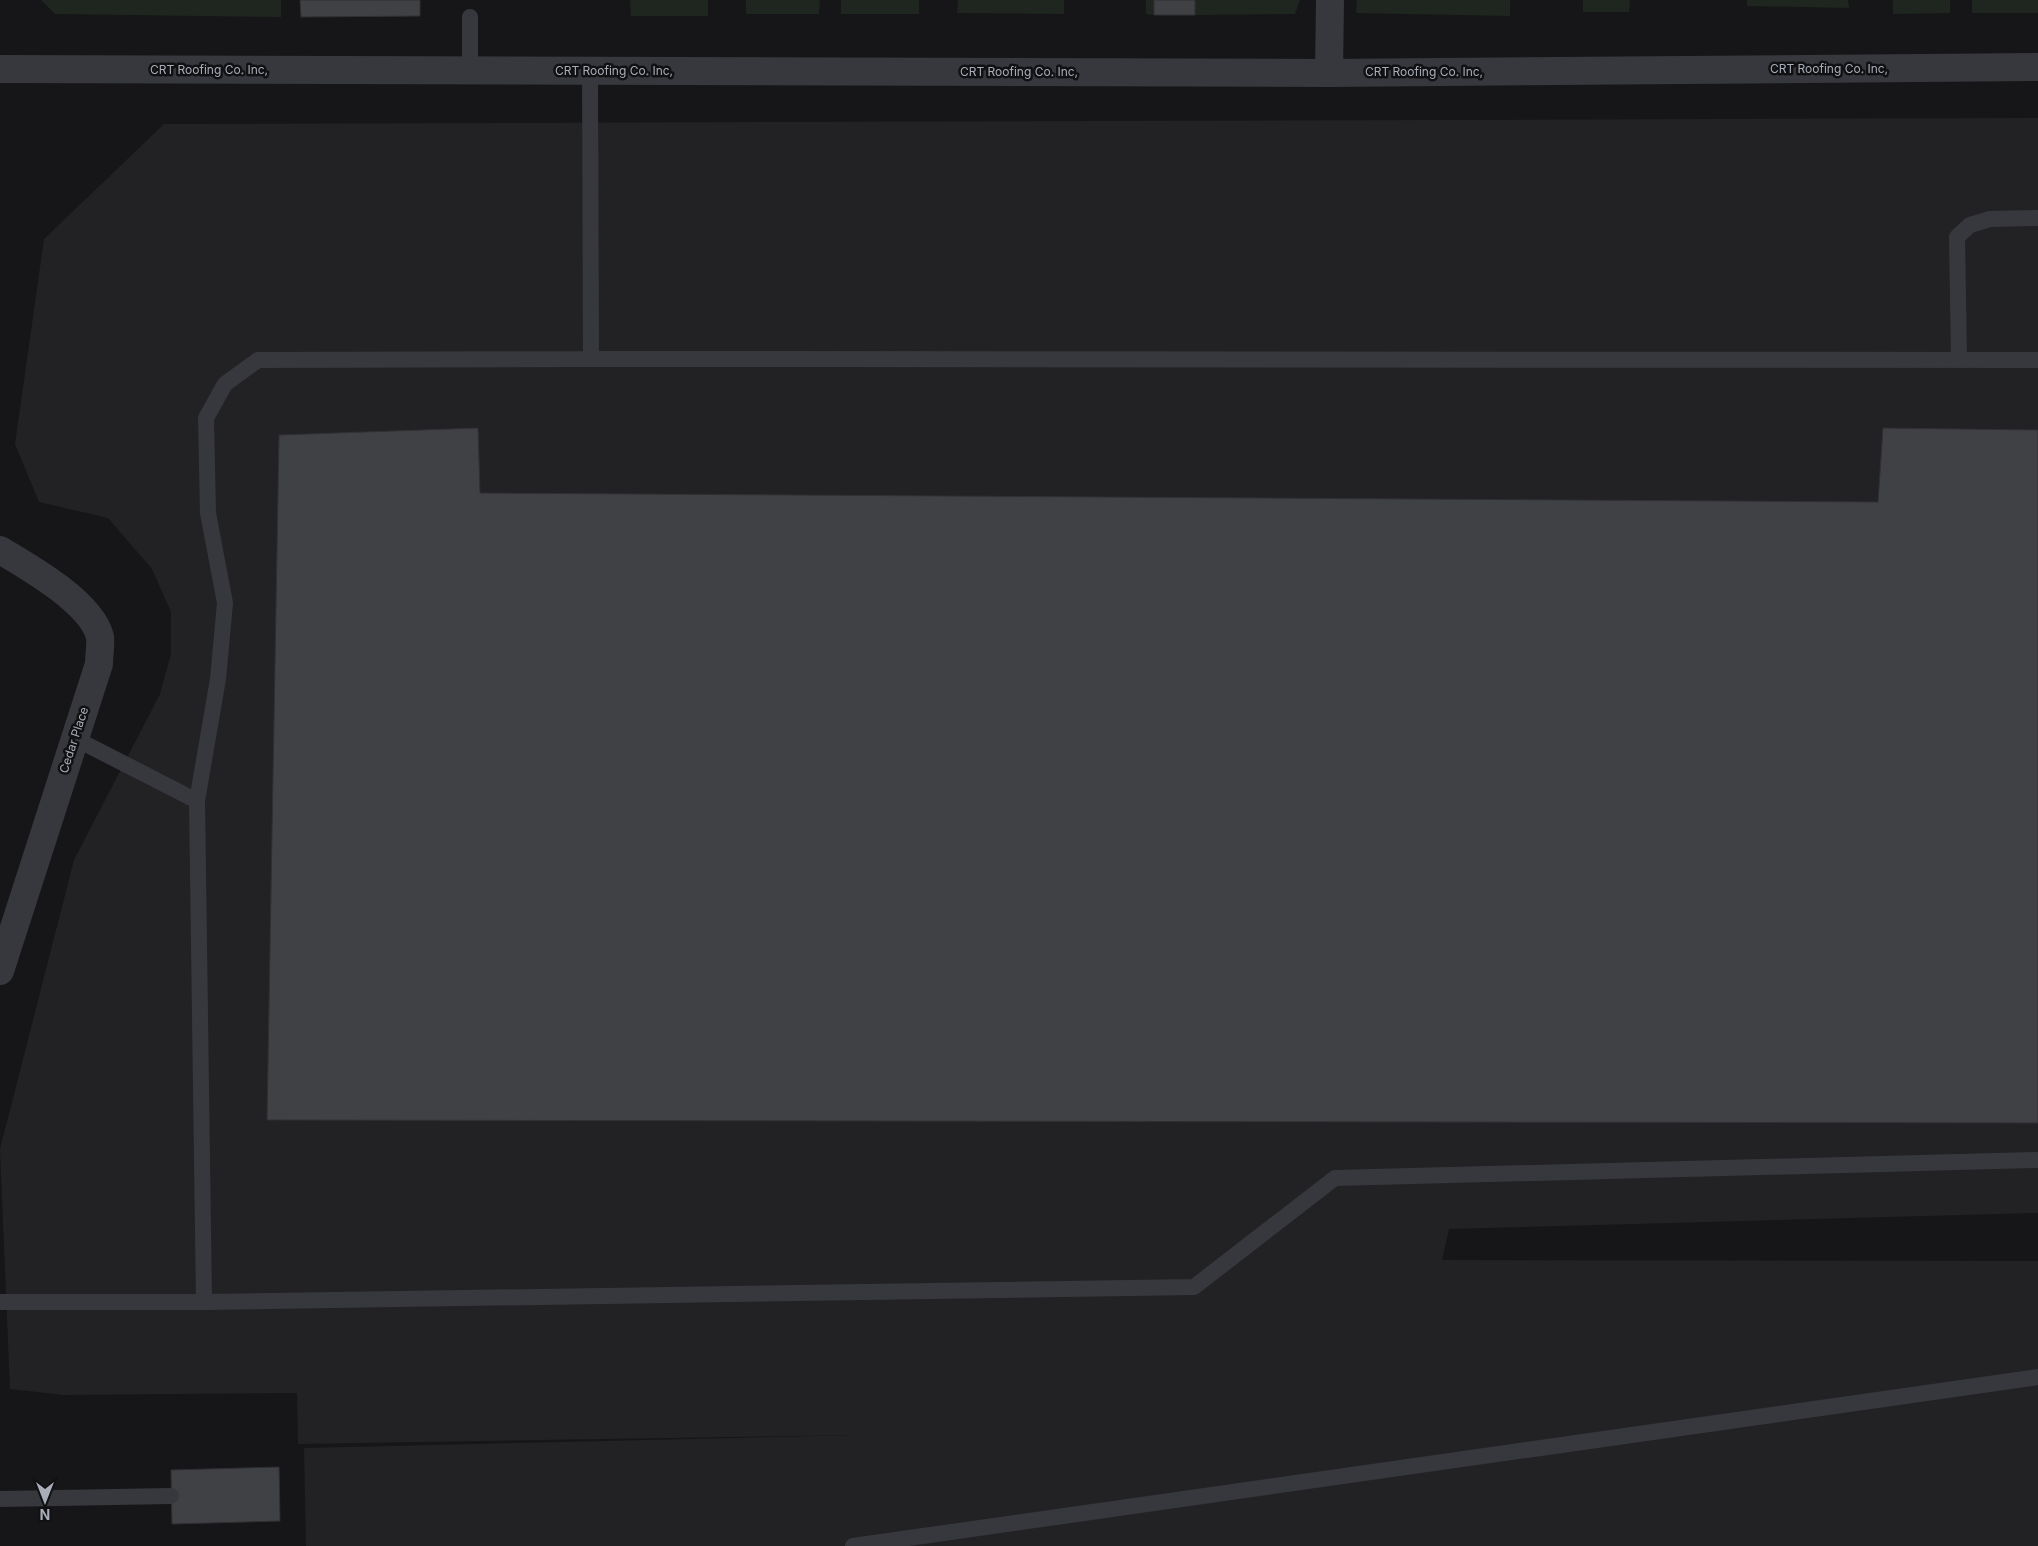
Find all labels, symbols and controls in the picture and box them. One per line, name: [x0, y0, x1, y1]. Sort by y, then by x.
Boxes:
street label: CRT Roofing Co. Inc,: [1770, 61, 1888, 76]
street label: CRT Roofing Co. Inc,: [150, 62, 268, 77]
street label: CRT Roofing Co. Inc,: [555, 63, 673, 78]
street label: CRT Roofing Co. Inc,: [960, 64, 1078, 79]
street label: CRT Roofing Co. Inc,: [1365, 64, 1483, 79]
street label: Cedar Place: [56, 705, 91, 775]
north arrow: [20, 1476, 70, 1526]
text: N: [40, 1506, 50, 1523]

